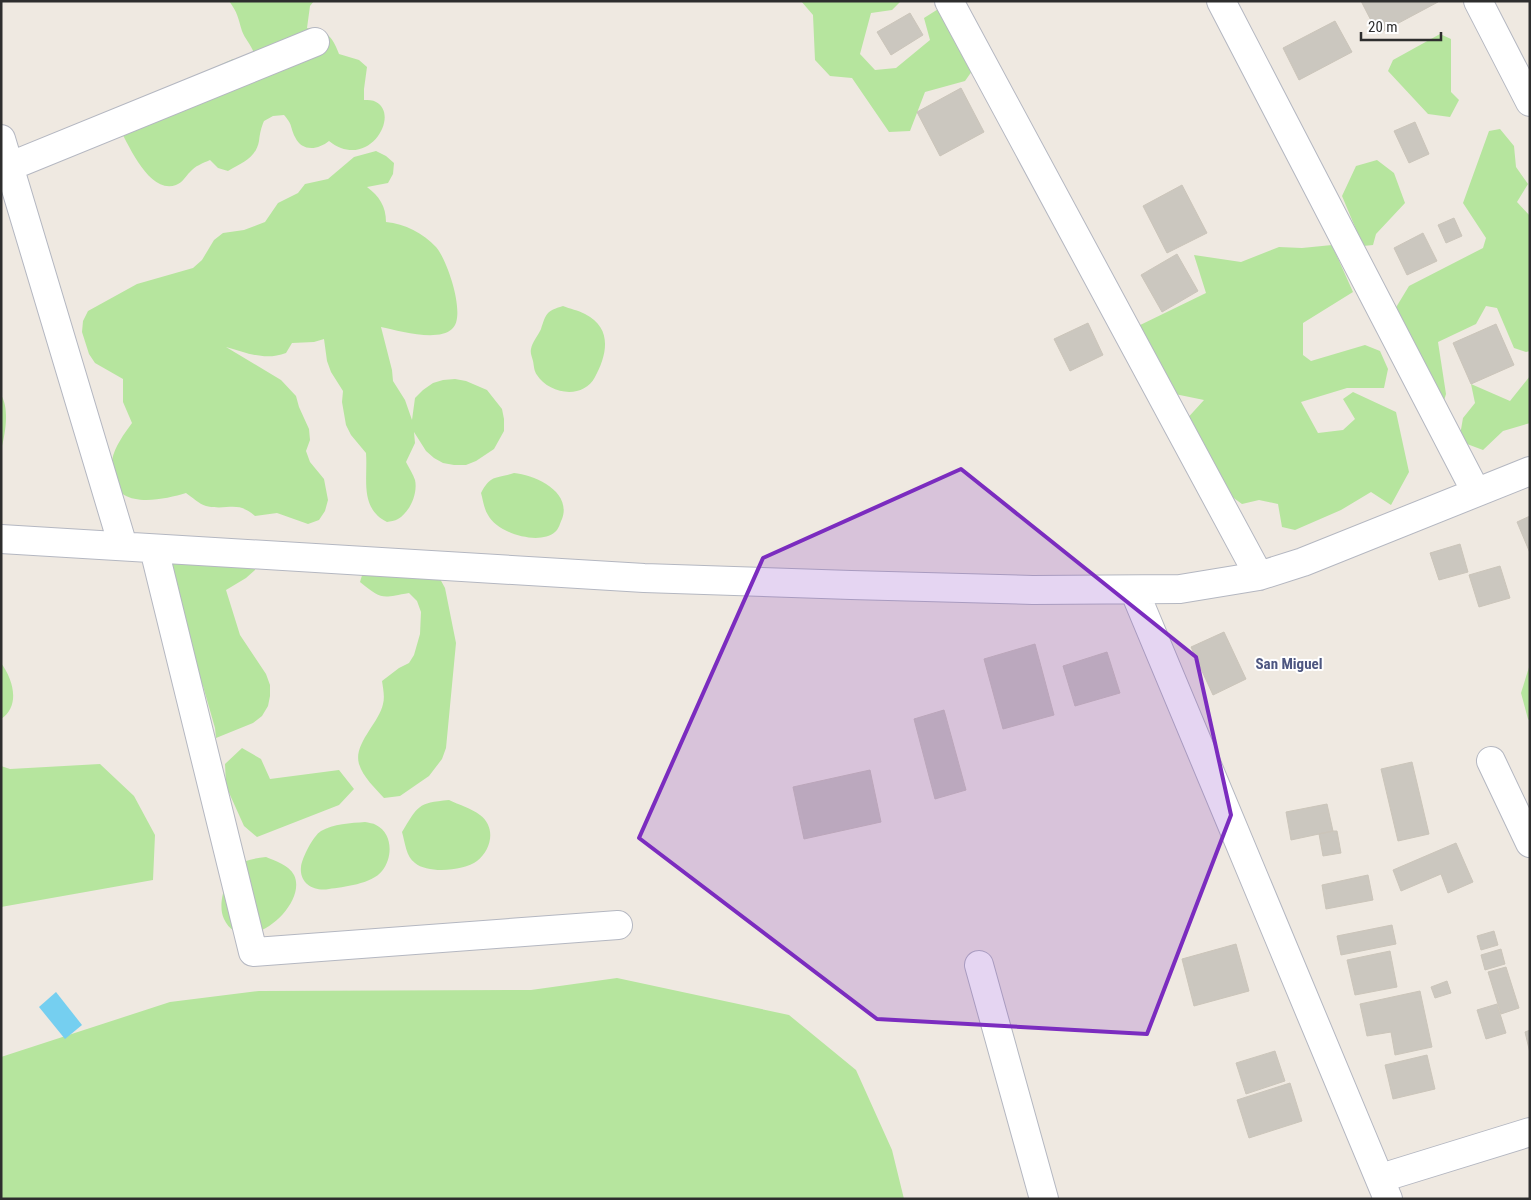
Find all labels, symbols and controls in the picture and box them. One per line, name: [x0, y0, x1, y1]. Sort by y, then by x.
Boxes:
scale bar: [1361, 10, 1441, 42]
text: 20 m: [1368, 18, 1398, 36]
district label: San Miguel: [1255, 655, 1323, 673]

